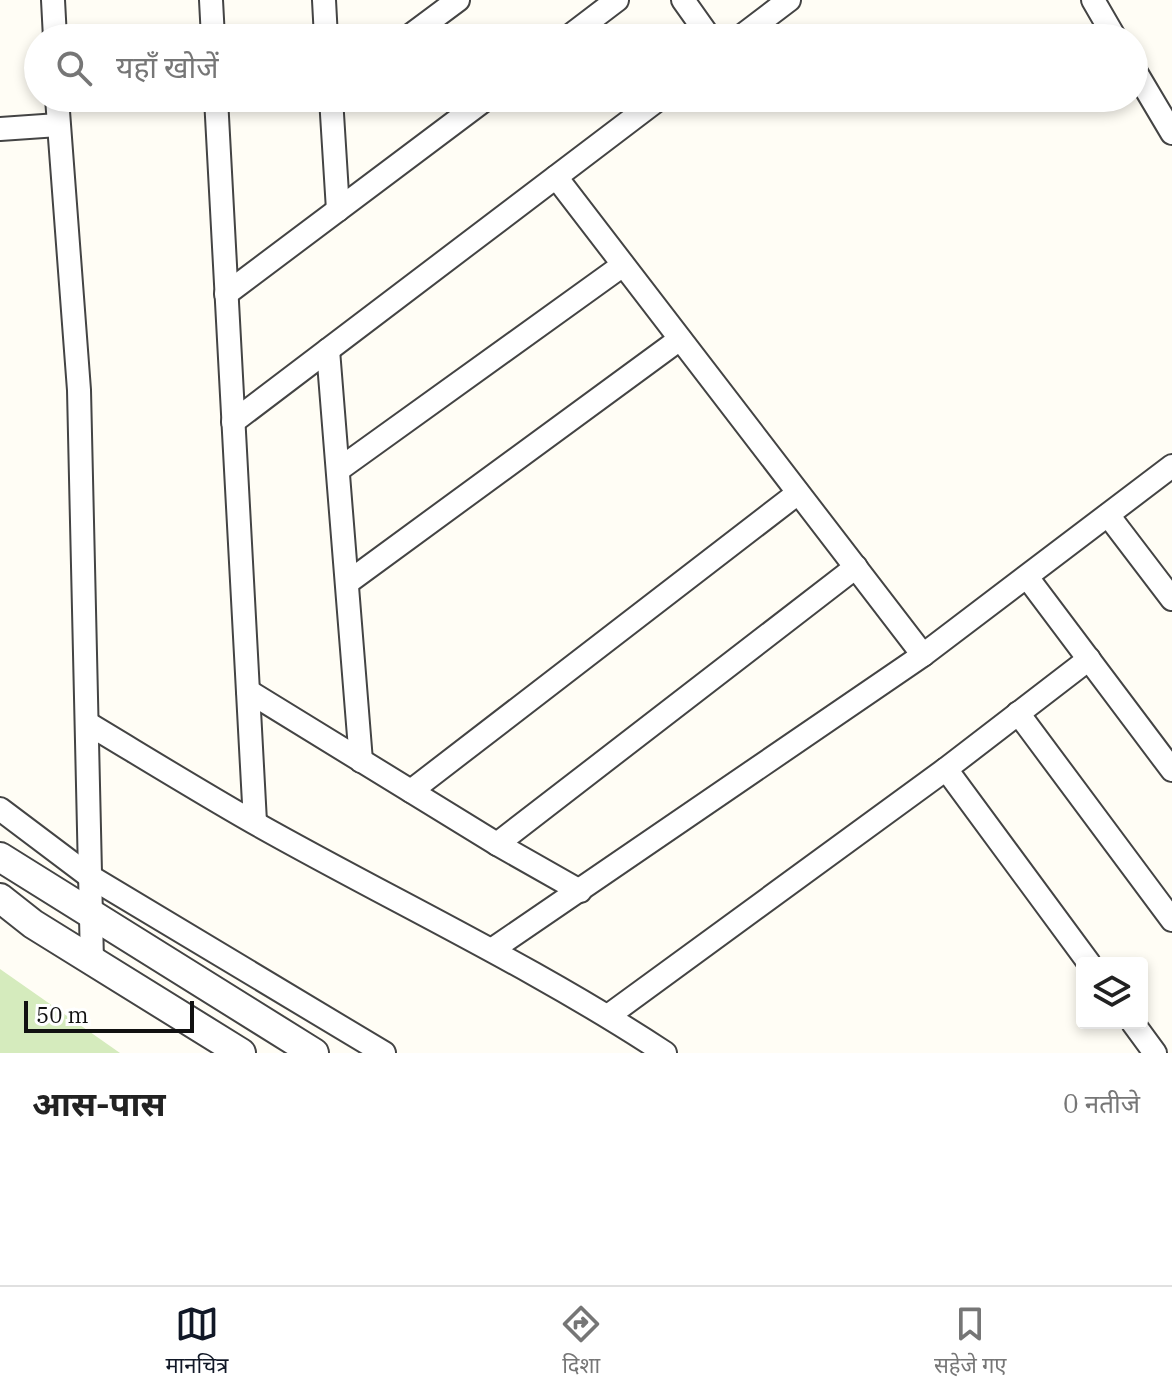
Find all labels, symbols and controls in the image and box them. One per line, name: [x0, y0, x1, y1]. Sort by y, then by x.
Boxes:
search box: [24, 24, 1148, 112]
icon: search: [52, 46, 96, 90]
text: यहाँ खोजें: [116, 47, 219, 86]
map controls: [1076, 957, 1148, 1029]
button: layers: [1076, 957, 1148, 1029]
scale bar: [24, 997, 194, 1033]
text: 50 m: [36, 1000, 88, 1029]
text: आस-पास: [32, 1081, 166, 1125]
text: 0 नतीजे: [1063, 1086, 1140, 1120]
tab: मानचित्र: [165, 1302, 228, 1382]
tab: दिशा: [559, 1302, 603, 1382]
tab: सहेजे गए: [934, 1302, 1007, 1382]

